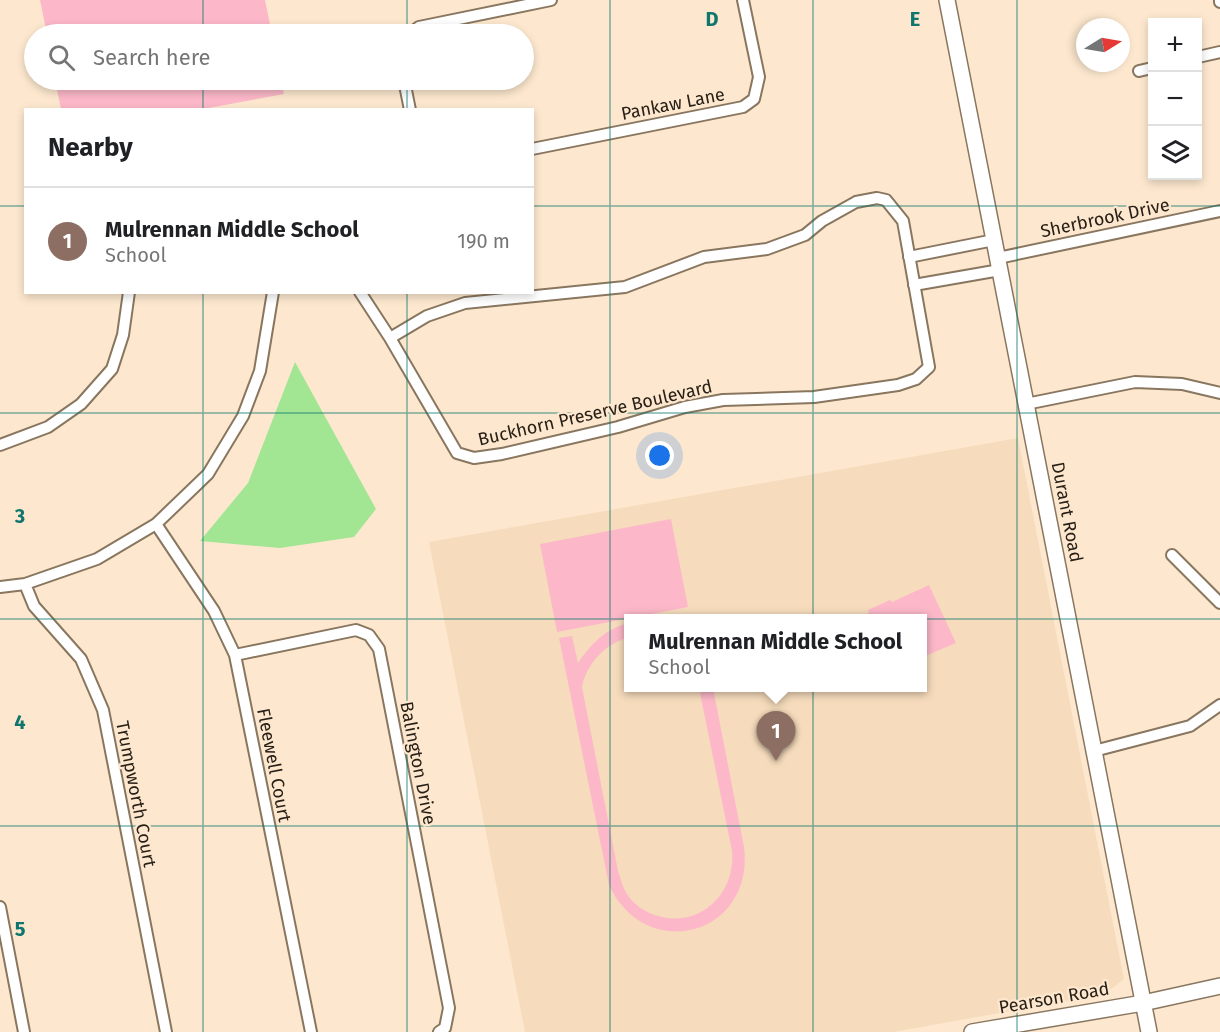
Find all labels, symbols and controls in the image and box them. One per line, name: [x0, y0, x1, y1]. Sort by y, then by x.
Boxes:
text: D: [705, 7, 719, 31]
text: E: [910, 7, 920, 31]
north arrow: [1076, 18, 1130, 72]
map controls: [1148, 18, 1202, 180]
button: +: [1148, 18, 1202, 72]
search box: [24, 24, 534, 90]
icon: search: [45, 41, 78, 74]
text: Search here: [93, 44, 211, 71]
button: −: [1148, 72, 1202, 126]
street label: Pankaw Lane: [619, 83, 727, 125]
button: layers: [1148, 126, 1202, 180]
text: Nearby: [48, 132, 133, 163]
street label: Sherbrook Drive: [1038, 194, 1172, 242]
text: Mulrennan Middle School: [105, 216, 359, 243]
text: 1: [63, 229, 72, 253]
text: 190 m: [457, 229, 510, 253]
text: School: [105, 243, 166, 267]
street label: Buckhorn Preserve Boulevard: [476, 375, 714, 451]
your location: [645, 441, 674, 470]
street label: Durant Road: [1047, 460, 1087, 564]
text: 3: [14, 504, 25, 528]
popup: [624, 614, 927, 692]
text: Mulrennan Middle School: [649, 628, 902, 655]
text: School: [649, 655, 710, 679]
street label: Balington Drive: [395, 700, 441, 826]
street label: Fleewell Court: [252, 706, 296, 824]
text: 4: [14, 710, 26, 734]
pin: 1: [756, 712, 796, 761]
street label: Trumpworth Court: [111, 719, 161, 870]
text: 5: [15, 917, 26, 941]
street label: Pearson Road: [997, 977, 1111, 1019]

